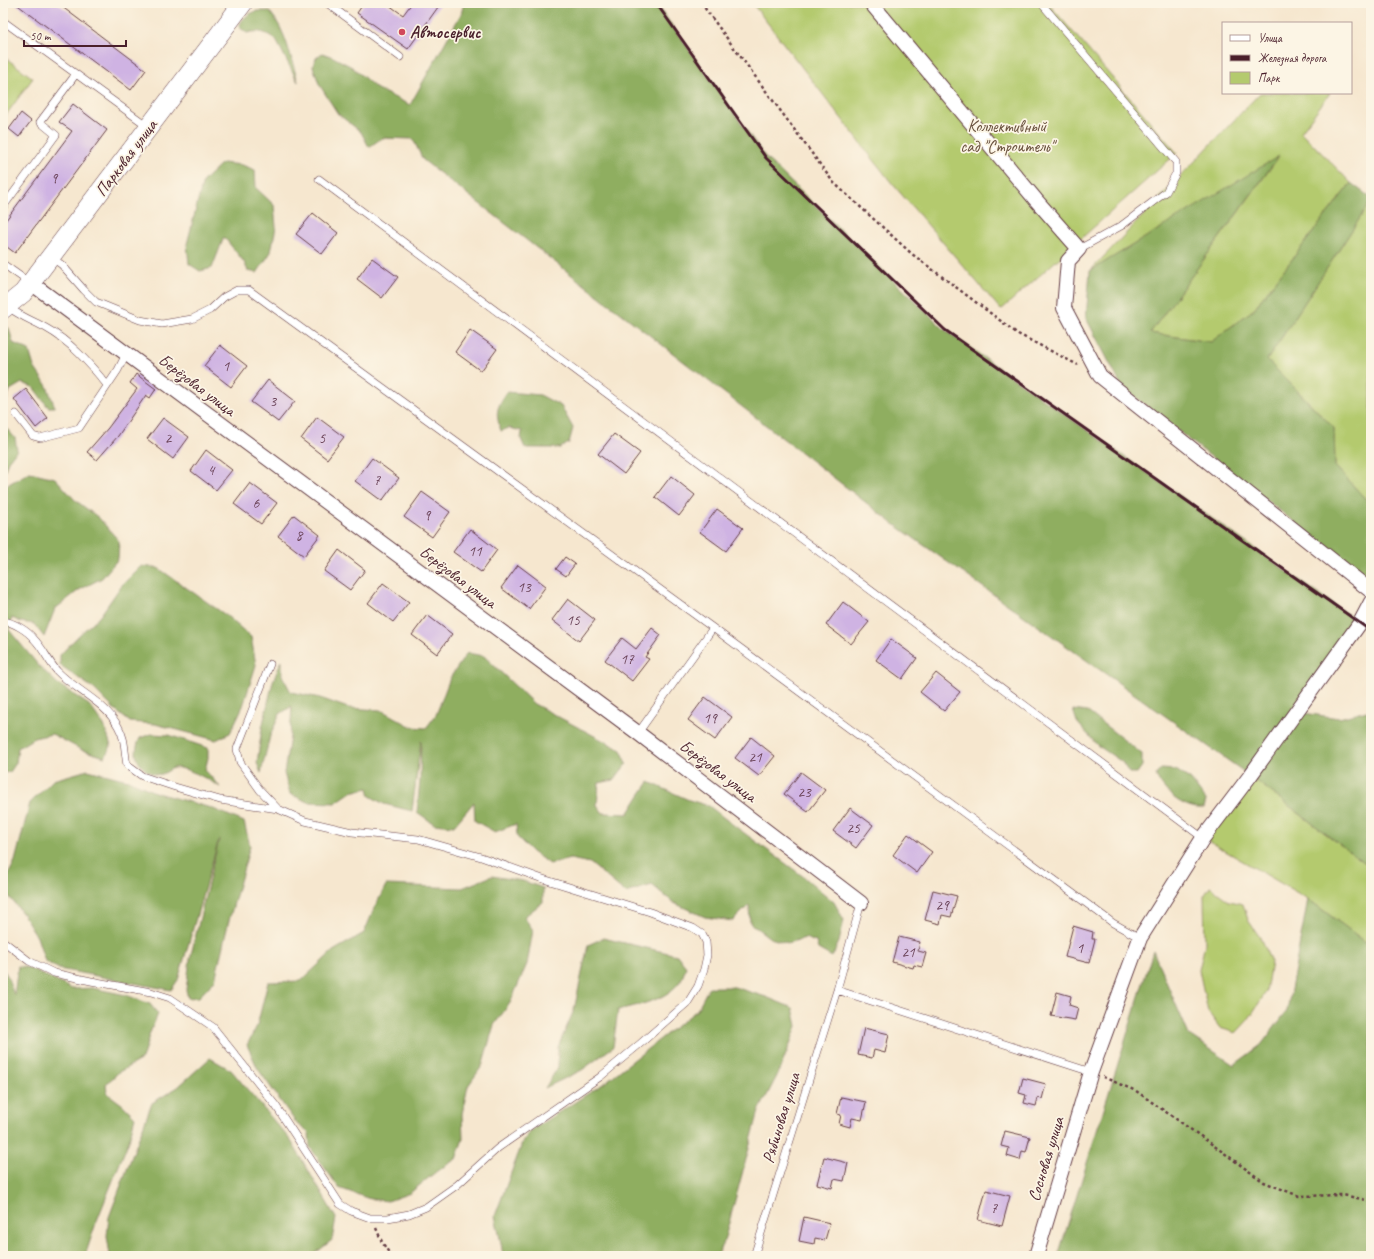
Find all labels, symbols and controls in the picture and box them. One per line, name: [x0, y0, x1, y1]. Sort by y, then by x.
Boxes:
scale bar: [24, 22, 126, 48]
place label: Автосервис: [410, 22, 482, 43]
legend: [1222, 22, 1352, 94]
marker: Автосервис: [397, 27, 407, 37]
text: 50 m: [30, 28, 52, 44]
text: Улица: [1258, 30, 1283, 46]
text: Железная дорога: [1258, 50, 1327, 66]
text: Парк: [1258, 70, 1281, 86]
street label: Парковая улица: [90, 114, 163, 200]
park label: Коллективный сад "Строитель": [960, 116, 1058, 157]
house number: 9: [51, 169, 59, 188]
street label: Берёзовая улица: [154, 349, 241, 423]
house number: 1: [223, 357, 231, 376]
house number: 3: [270, 392, 278, 411]
house number: 2: [165, 429, 173, 448]
house number: 5: [319, 429, 327, 448]
house number: 4: [208, 461, 216, 480]
house number: 7: [374, 471, 382, 490]
house number: 6: [253, 494, 261, 513]
house number: 9: [424, 506, 432, 525]
house number: 8: [296, 526, 304, 545]
street label: Берёзовая улица: [415, 541, 502, 615]
house number: 11: [468, 542, 483, 561]
house number: 13: [517, 578, 532, 597]
house number: 15: [566, 611, 581, 630]
house number: 17: [620, 650, 635, 669]
house number: 19: [703, 709, 718, 728]
street label: Берёзовая улица: [675, 735, 762, 809]
house number: 21: [748, 748, 763, 767]
house number: 23: [797, 783, 812, 802]
house number: 25: [846, 819, 861, 838]
house number: 29: [935, 896, 950, 915]
house number: 1: [1077, 939, 1085, 958]
house number: 21: [901, 943, 916, 962]
street label: Рябиновая улица: [757, 1069, 805, 1166]
street label: Сосновая улица: [1023, 1113, 1069, 1204]
house number: 7: [991, 1199, 999, 1218]

